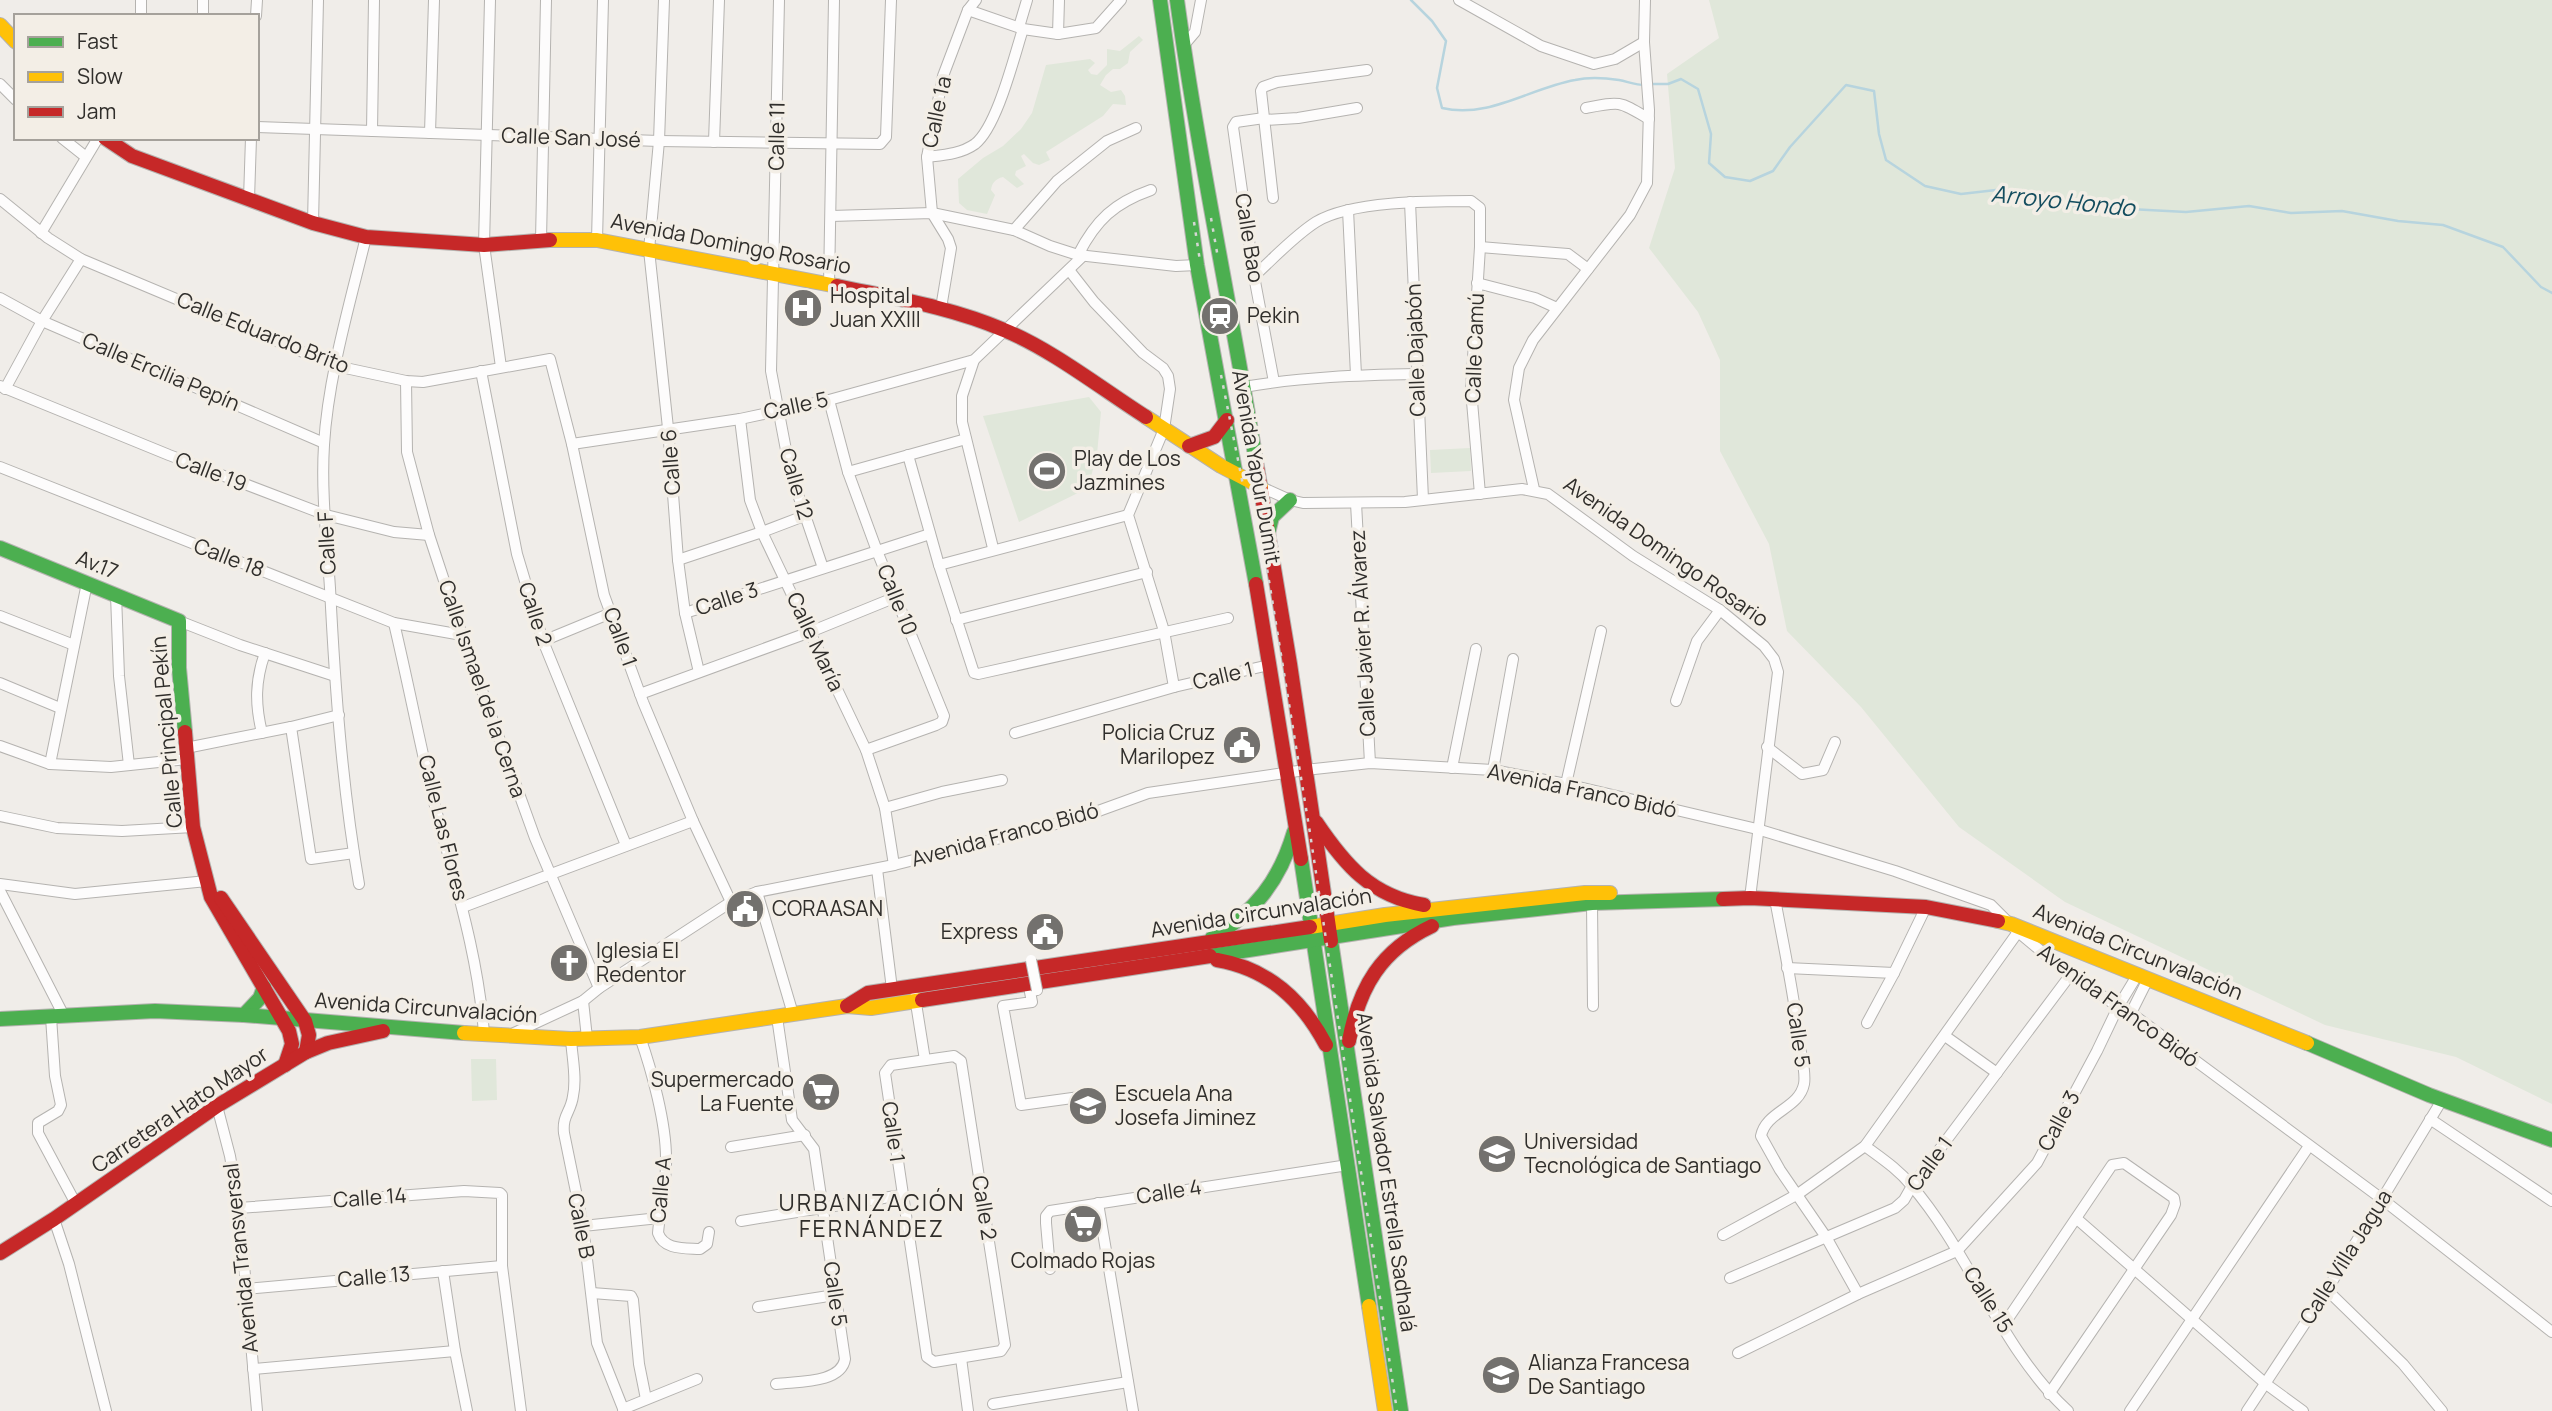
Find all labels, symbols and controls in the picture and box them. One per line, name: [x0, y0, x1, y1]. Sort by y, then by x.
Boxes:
legend: [14, 14, 259, 140]
text: Fast: [77, 27, 118, 55]
text: Slow: [77, 62, 123, 90]
street label: Calle 1a: [915, 73, 957, 150]
text: Jam: [77, 97, 116, 125]
street label: Calle 11: [761, 101, 791, 171]
street label: Calle San José: [501, 121, 641, 153]
water label: Arroyo Hondo: [1990, 177, 2138, 224]
street label: Calle Bao: [1229, 191, 1271, 284]
street label: Avenida Domingo Rosario: [609, 206, 854, 280]
place label: Hospital Juan XXIII: [830, 281, 921, 333]
street label: Calle Dajabón: [1399, 283, 1431, 417]
street label: Calle Eduardo Brito: [173, 285, 354, 379]
hospital icon: Hospital Juan XXIII: [782, 287, 824, 329]
street label: Calle Camú: [1458, 293, 1490, 403]
station icon: Pekin: [1199, 295, 1241, 337]
place label: Pekin: [1247, 301, 1300, 329]
street label: Calle Ercilia Pepín: [78, 325, 244, 417]
street label: Avenida Yapur Dumit: [1226, 368, 1288, 566]
street label: Calle 5: [761, 385, 831, 425]
street label: Calle 6: [654, 428, 686, 496]
place label: Play de Los Jazmines: [1074, 444, 1181, 496]
street label: Calle 19: [172, 445, 251, 497]
street label: Calle 12: [773, 445, 820, 523]
sports icon: Play de Los Jazmines: [1026, 450, 1068, 492]
street label: Avenida Domingo Rosario: [1558, 470, 1775, 633]
street label: Calle F: [310, 510, 342, 576]
street label: Calle Javier R. Álvarez: [1343, 529, 1381, 737]
street label: Calle 18: [190, 531, 269, 583]
street label: Av.17: [72, 543, 123, 585]
street label: Calle 10: [871, 560, 925, 639]
street label: Calle 3: [692, 575, 762, 621]
street label: Calle Ismael de la Cerna: [433, 576, 533, 801]
street label: Calle 2: [513, 578, 559, 649]
street label: Calle María: [781, 587, 851, 696]
street label: Calle 1: [597, 603, 645, 670]
street label: Calle Principal Pekín: [144, 635, 188, 829]
street label: Calle 1: [1190, 655, 1256, 696]
place label: Policia Cruz Marilopez: [1102, 718, 1215, 770]
public building icon: Policia Cruz Marilopez: [1221, 724, 1263, 766]
street label: Calle Las Flores: [412, 752, 476, 904]
street label: Avenida Franco Bidó: [1485, 756, 1679, 824]
street label: Avenida Franco Bidó: [908, 796, 1101, 872]
street label: Avenida Circunvalación: [1148, 881, 1373, 943]
public building icon: CORAASAN: [724, 888, 766, 930]
place label: CORAASAN: [772, 894, 883, 922]
street label: Avenida Circunvalación: [2029, 896, 2247, 1006]
public building icon: Express: [1024, 911, 1066, 953]
place label: Express: [941, 917, 1018, 945]
place label: Iglesia El Redentor: [596, 936, 687, 988]
street label: Avenida Franco Bidó: [2032, 937, 2205, 1073]
church icon: Iglesia El Redentor: [548, 942, 590, 984]
street label: Avenida Circunvalación: [314, 985, 539, 1029]
street label: Calle 5: [1781, 1001, 1817, 1069]
street label: Avenida Salvador Estrella Sadhalá: [1351, 1010, 1423, 1334]
street label: Carretera Hato Mayor: [86, 1039, 273, 1179]
place label: Supermercado La Fuente: [651, 1065, 794, 1117]
supermarket icon: Supermercado La Fuente: [800, 1071, 842, 1113]
place label: Escuela Ana Josefa Jiminez: [1115, 1079, 1257, 1131]
school or university icon: Escuela Ana Josefa Jiminez: [1067, 1085, 1109, 1127]
street label: Calle 3: [2031, 1085, 2086, 1156]
street label: Calle 1: [876, 1100, 912, 1164]
place label: Universidad Tecnológica de Santiago: [1524, 1127, 1762, 1179]
street label: Calle 1: [1900, 1130, 1958, 1196]
school or university icon: Universidad Tecnológica de Santiago: [1476, 1133, 1518, 1175]
street label: Calle A: [643, 1156, 677, 1224]
street label: Avenida Transversal: [216, 1162, 264, 1355]
street label: Calle 4: [1134, 1172, 1203, 1210]
street label: Calle 2: [966, 1174, 1004, 1242]
street label: Calle 14: [332, 1180, 408, 1214]
street label: Calle Villa Jagua: [2293, 1184, 2398, 1329]
district label: URBANIZACIÓN FERNÁNDEZ: [779, 1186, 965, 1244]
street label: Calle B: [562, 1191, 602, 1261]
supermarket icon: Colmado Rojas: [1062, 1203, 1104, 1245]
place label: Colmado Rojas: [1011, 1246, 1155, 1274]
street label: Calle 13: [336, 1259, 411, 1293]
street label: Calle 5: [818, 1260, 854, 1328]
street label: Calle 15: [1958, 1261, 2020, 1338]
place label: Alianza Francesa De Santiago: [1528, 1348, 1690, 1400]
school or university icon: Alianza Francesa De Santiago: [1480, 1354, 1522, 1396]

